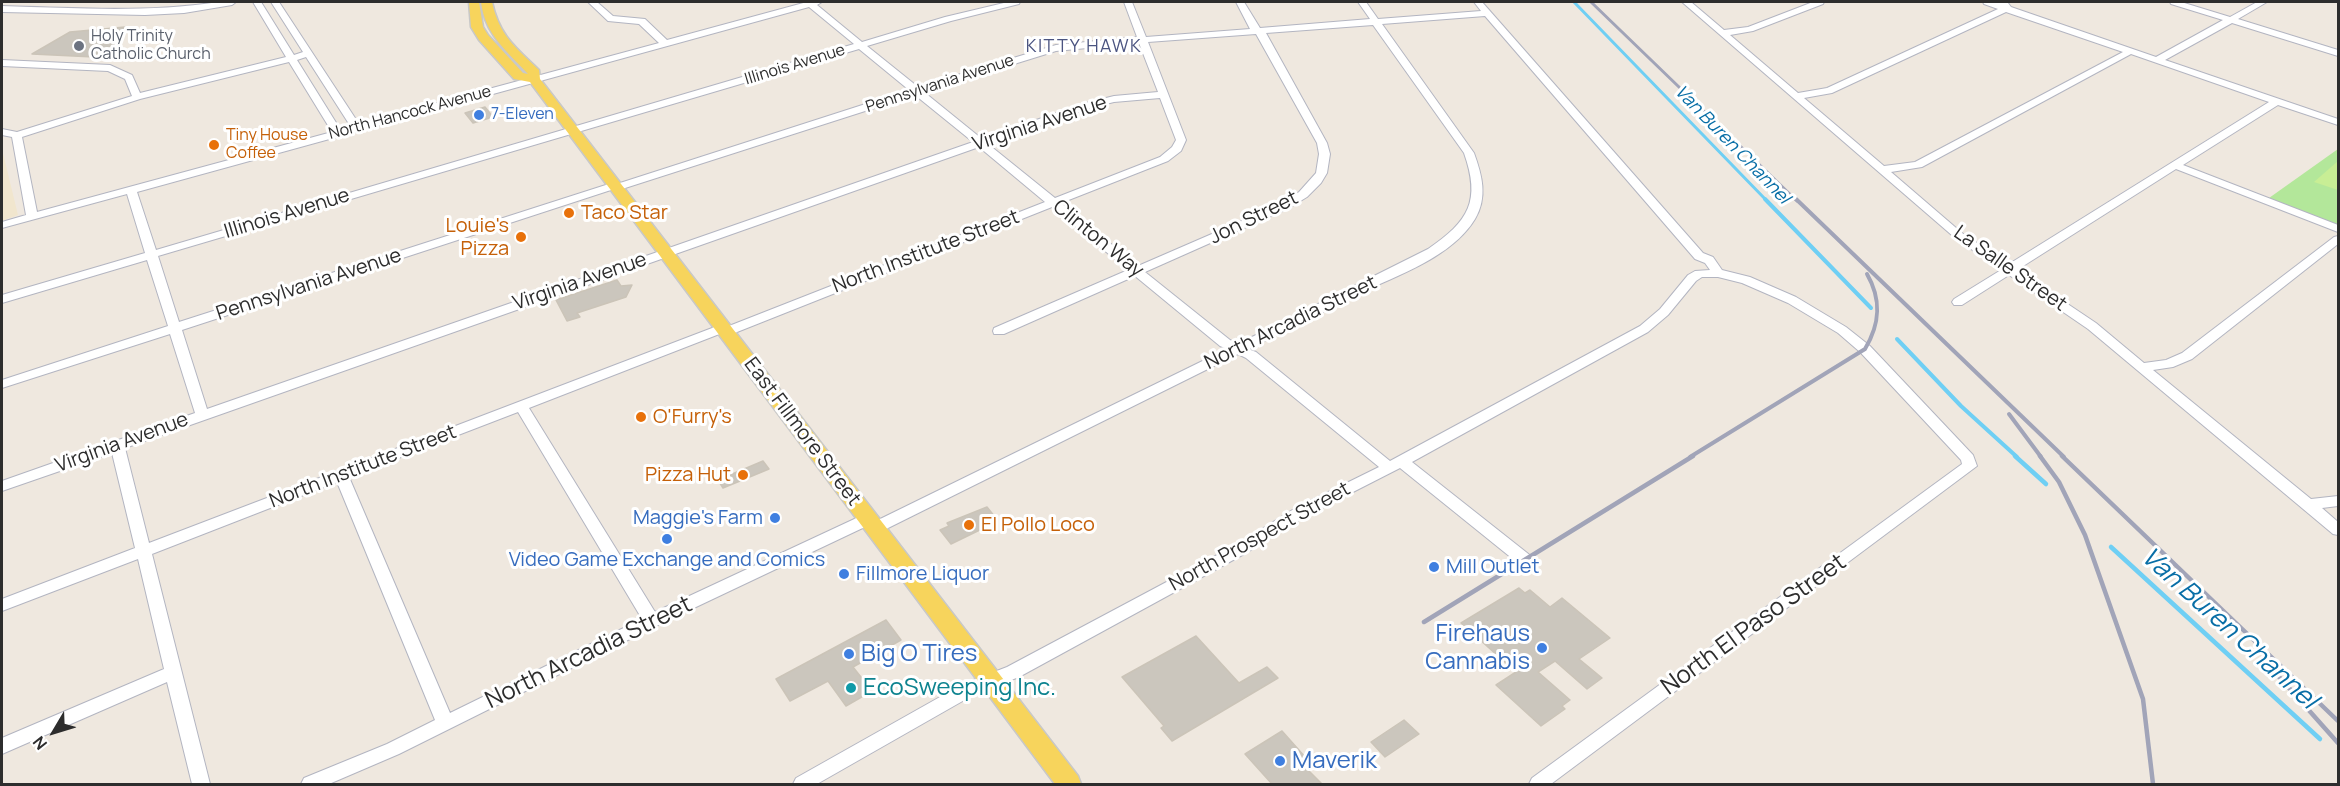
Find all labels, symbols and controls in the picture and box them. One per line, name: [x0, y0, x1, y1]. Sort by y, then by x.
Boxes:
place label: Holy Trinity Catholic Church: [91, 27, 211, 65]
district label: KITTY HAWK: [1026, 36, 1142, 58]
marker: Holy Trinity Catholic Church: [72, 39, 86, 53]
street label: Illinois Avenue: [742, 41, 848, 89]
street label: Pennsylvania Avenue: [864, 51, 1016, 117]
water label: Van Buren Channel: [1670, 81, 1794, 209]
street label: North Hancock Avenue: [327, 82, 493, 144]
street label: Virginia Avenue: [970, 91, 1110, 157]
place label: 7-Eleven: [491, 105, 554, 125]
marker: 7-Eleven: [472, 108, 486, 122]
place label: Tiny House Coffee: [226, 126, 308, 164]
marker: Tiny House Coffee: [207, 138, 221, 152]
street label: Illinois Avenue: [221, 184, 353, 244]
street label: Jon Street: [1206, 186, 1302, 250]
street label: Clinton Way: [1048, 195, 1148, 283]
place label: Taco Star: [581, 201, 668, 225]
street label: North Institute Street: [829, 205, 1023, 299]
marker: Taco Star: [562, 206, 576, 220]
place label: Louie's Pizza: [446, 214, 509, 261]
street label: La Salle Street: [1949, 221, 2071, 317]
marker: Louie's Pizza: [514, 230, 528, 244]
street label: Pennsylvania Avenue: [213, 244, 405, 326]
street label: Virginia Avenue: [510, 248, 650, 316]
street label: North Arcadia Street: [1201, 271, 1381, 375]
street label: East Fillmore Street: [738, 353, 866, 511]
place label: O'Furry's: [653, 405, 732, 429]
street label: Virginia Avenue: [52, 408, 192, 478]
marker: O'Furry's: [634, 410, 648, 424]
street label: North Institute Street: [266, 420, 460, 514]
place label: Pizza Hut: [645, 463, 731, 487]
marker: Pizza Hut: [736, 468, 750, 482]
street label: North Prospect Street: [1165, 477, 1355, 597]
place label: Maggie's Farm: [633, 506, 763, 530]
marker: Maggie's Farm: [768, 511, 782, 525]
place label: El Pollo Loco: [981, 513, 1095, 537]
marker: El Pollo Loco: [962, 518, 976, 532]
marker: Video Game Exchange and Comics: [660, 532, 674, 546]
water label: Van Buren Channel: [2135, 542, 2323, 716]
place label: Video Game Exchange and Comics: [509, 548, 825, 572]
street label: North El Paso Street: [1656, 548, 1852, 702]
place label: Mill Outlet: [1446, 555, 1540, 579]
marker: Mill Outlet: [1427, 560, 1441, 574]
place label: Fillmore Liquor: [856, 562, 989, 586]
marker: Fillmore Liquor: [837, 567, 851, 581]
street label: North Arcadia Street: [481, 590, 697, 716]
place label: Firehaus Cannabis: [1425, 620, 1530, 676]
place label: Big O Tires: [861, 640, 977, 668]
marker: Firehaus Cannabis: [1535, 641, 1549, 655]
marker: Big O Tires: [842, 647, 856, 661]
place label: EcoSweeping Inc.: [863, 674, 1056, 702]
marker: EcoSweeping Inc.: [844, 681, 858, 695]
north arrow: [24, 702, 84, 762]
text: N: [28, 732, 52, 754]
place label: Maverik: [1292, 747, 1377, 775]
marker: Maverik: [1273, 754, 1287, 768]

